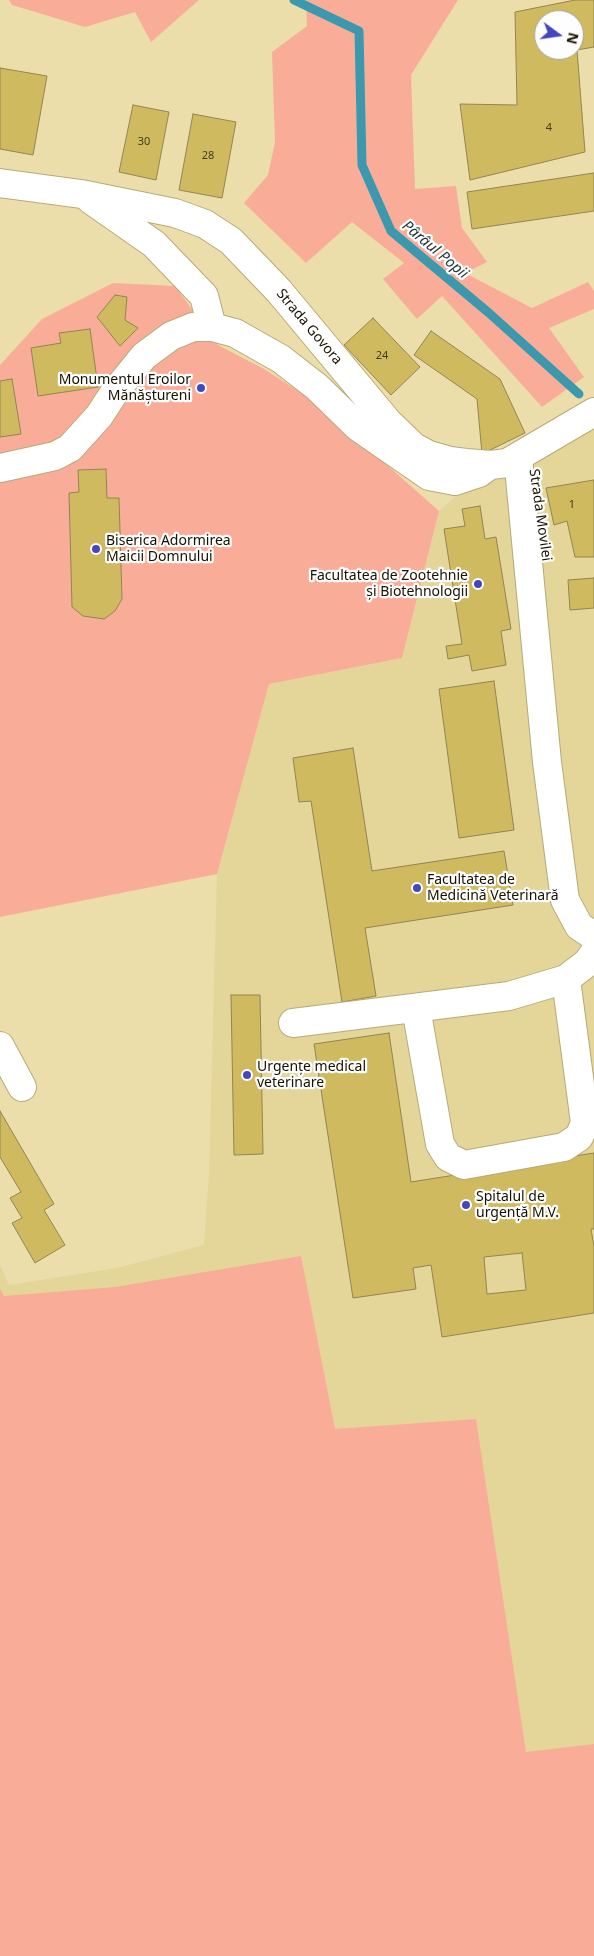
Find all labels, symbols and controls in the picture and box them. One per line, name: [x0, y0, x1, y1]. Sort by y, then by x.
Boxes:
north arrow: [534, 10, 584, 60]
text: N: [562, 31, 584, 46]
house number: 4: [546, 121, 552, 135]
house number: 30: [138, 135, 150, 149]
house number: 28: [202, 149, 214, 163]
water label: Pârâul Popii: [398, 217, 472, 283]
street label: Strada Govora: [273, 286, 345, 368]
house number: 24: [376, 349, 388, 363]
place label: Monumentul Eroilor Mănăștureni: [59, 372, 191, 404]
marker: Monumentul Eroilor Mănăștureni: [195, 382, 207, 394]
street label: Strada Movilei: [525, 468, 555, 562]
house number: 1: [569, 498, 575, 512]
place label: Biserica Adormirea Maicii Domnului: [106, 533, 231, 566]
marker: Biserica Adormirea Maicii Domnului: [90, 543, 102, 555]
place label: Facultatea de Zootehnie și Biotehnologii: [310, 568, 468, 600]
marker: Facultatea de Zootehnie și Biotehnologii: [472, 578, 484, 590]
place label: Facultatea de Medicină Veterinară: [427, 872, 559, 904]
marker: Facultatea de Medicină Veterinară: [411, 882, 423, 894]
place label: Urgențe medical veterinare: [257, 1059, 366, 1092]
marker: Urgențe medical veterinare: [241, 1069, 253, 1081]
place label: Spitalul de urgență M.V.: [476, 1189, 559, 1222]
marker: Spitalul de urgență M.V.: [460, 1199, 472, 1211]

